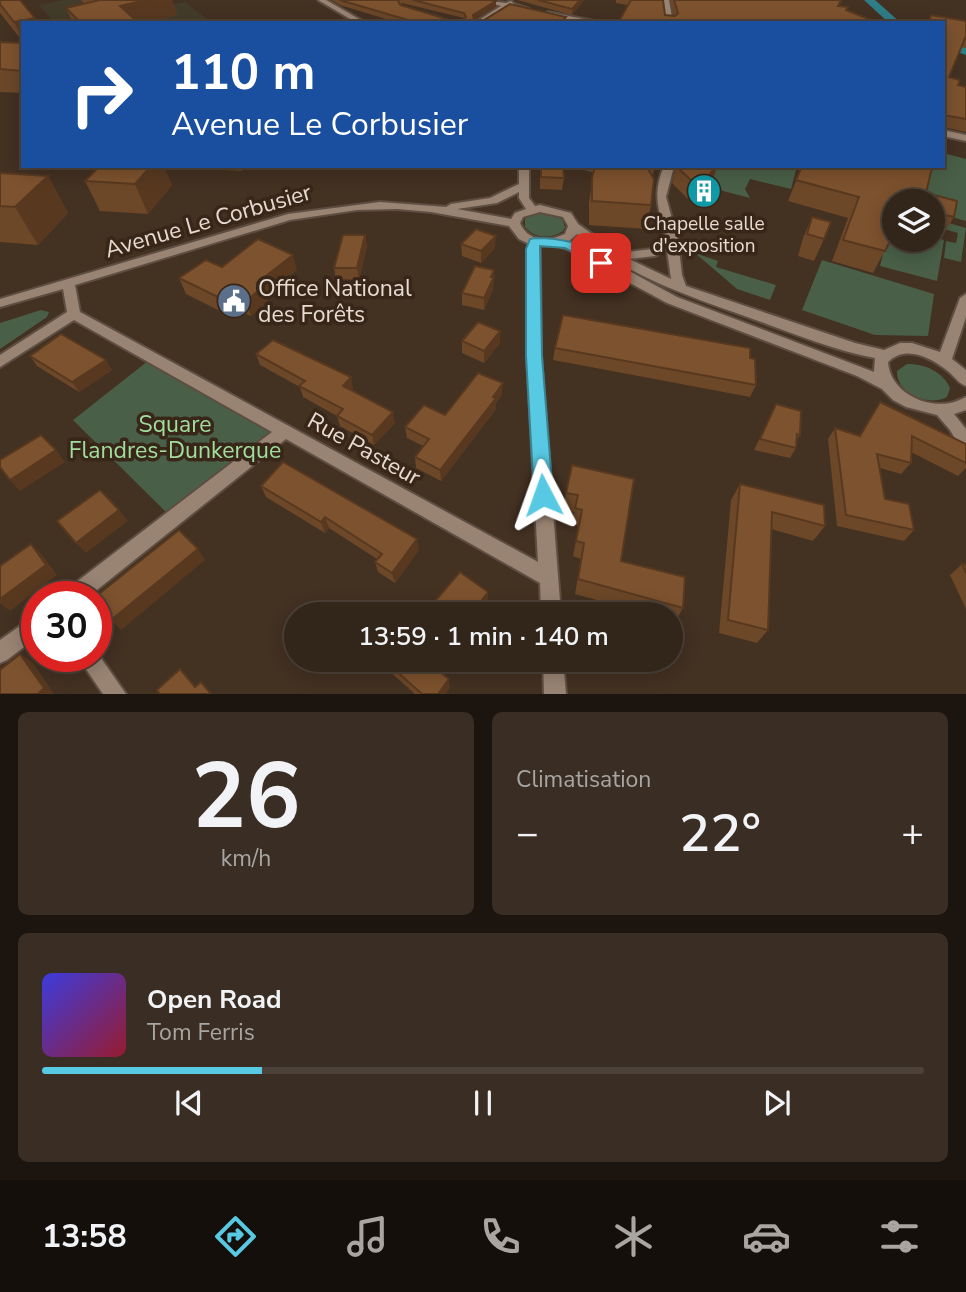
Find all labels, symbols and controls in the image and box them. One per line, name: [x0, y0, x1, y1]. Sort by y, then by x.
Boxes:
text: 110 m: [171, 39, 315, 106]
icon: right: [56, 49, 147, 140]
text: Avenue Le Corbusier: [171, 103, 468, 146]
building icon: Chapelle salle d'exposition: [685, 172, 723, 210]
street label: Avenue Le Corbusier: [101, 176, 316, 265]
map controls: [882, 189, 945, 252]
button: layers: [882, 189, 945, 252]
place label: Chapelle salle d'exposition: [643, 211, 765, 259]
pin: [571, 233, 631, 293]
icon: arrive: [582, 244, 620, 282]
place label: Office National des Forêts: [258, 273, 412, 330]
public building icon: Office National des Forêts: [215, 282, 253, 320]
street label: Rue Pasteur: [302, 405, 427, 493]
park label: Square Flandres-Dunkerque: [69, 409, 281, 466]
position arrow: [506, 458, 580, 532]
speed limit sign: 30: [21, 581, 112, 672]
text: 13:59 · 1 min · 140 m: [358, 619, 609, 654]
text: 26: [191, 735, 301, 859]
text: Climatisation: [516, 764, 651, 795]
text: 22°: [679, 798, 761, 869]
text: −: [516, 808, 539, 859]
text: +: [901, 808, 924, 859]
text: km/h: [221, 843, 271, 874]
text: Open Road: [147, 982, 282, 1017]
text: Tom Ferris: [147, 1017, 255, 1048]
icon: previous: [170, 1084, 208, 1122]
icon: pause: [464, 1084, 502, 1122]
icon: next: [758, 1084, 796, 1122]
icon: directions: [211, 1212, 260, 1261]
icon: music: [343, 1212, 392, 1261]
icon: phone: [476, 1212, 525, 1261]
icon: climate: [609, 1212, 658, 1261]
icon: car: [742, 1212, 791, 1261]
icon: filters: [875, 1212, 924, 1261]
text: 13:58: [42, 1215, 127, 1258]

